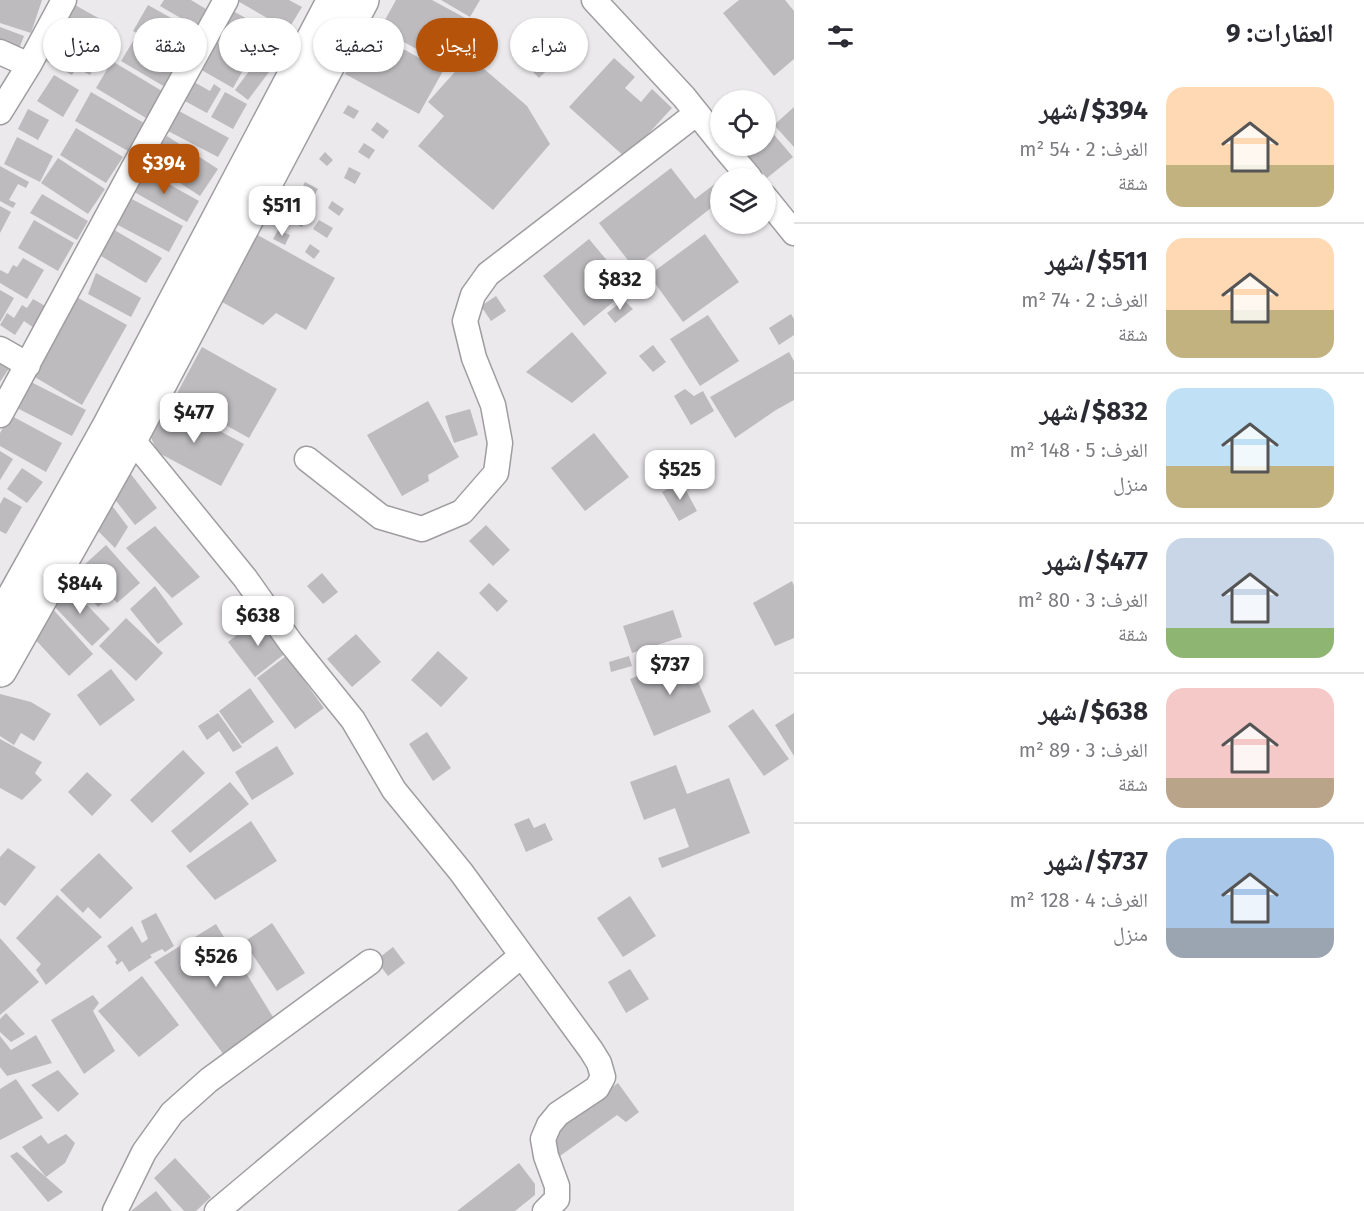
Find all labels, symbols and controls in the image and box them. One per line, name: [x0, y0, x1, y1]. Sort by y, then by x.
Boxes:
chip: منزل: [43, 18, 121, 72]
chip: شقة: [133, 18, 207, 72]
chip: جديد: [219, 18, 301, 72]
chip: تصفية: [313, 18, 404, 72]
chip: إيجار: [416, 18, 498, 72]
chip: شراء: [510, 18, 588, 72]
text: العقارات: 9: [1226, 18, 1334, 49]
icon: filters: [824, 20, 857, 53]
map controls: [710, 90, 776, 234]
button: locate: [710, 90, 776, 156]
text: $394/شهر: [1039, 95, 1148, 126]
icon: home: [1214, 111, 1286, 183]
text: الغرف: 2 · 54 m²: [1019, 137, 1148, 161]
pin: $394: [128, 144, 200, 195]
text: $394: [142, 151, 186, 175]
button: layers: [710, 168, 776, 234]
text: شقة: [1118, 171, 1148, 195]
pin: $511: [246, 186, 318, 237]
text: $511: [263, 193, 301, 217]
text: $511/شهر: [1045, 246, 1148, 277]
pin: $832: [584, 260, 656, 311]
icon: home: [1214, 262, 1286, 334]
text: $832: [598, 267, 642, 291]
text: الغرف: 2 · 74 m²: [1021, 288, 1148, 312]
text: شقة: [1118, 322, 1148, 346]
pin: $477: [158, 393, 230, 444]
text: $832/شهر: [1040, 396, 1148, 427]
text: $477: [174, 400, 214, 424]
icon: home: [1214, 412, 1286, 484]
text: الغرف: 5 · 148 m²: [1009, 438, 1148, 462]
pin: $525: [644, 450, 716, 501]
text: $525: [659, 457, 701, 481]
text: منزل: [1113, 472, 1148, 496]
text: $477/شهر: [1043, 546, 1148, 577]
icon: home: [1214, 562, 1286, 634]
pin: $844: [44, 564, 116, 615]
text: $844: [57, 571, 103, 595]
text: الغرف: 3 · 80 m²: [1018, 588, 1148, 612]
pin: $638: [222, 596, 294, 647]
text: $638: [236, 603, 280, 627]
text: شقة: [1118, 622, 1148, 646]
pin: $737: [634, 645, 706, 696]
text: $737: [650, 652, 690, 676]
text: $638/شهر: [1038, 696, 1148, 727]
icon: home: [1214, 712, 1286, 784]
text: الغرف: 3 · 89 m²: [1019, 738, 1148, 762]
text: شقة: [1118, 772, 1148, 796]
text: $737/شهر: [1044, 846, 1148, 877]
icon: home: [1214, 862, 1286, 934]
text: الغرف: 4 · 128 m²: [1010, 888, 1148, 912]
text: منزل: [1113, 922, 1148, 946]
pin: $526: [180, 937, 252, 988]
text: $526: [194, 944, 238, 968]

